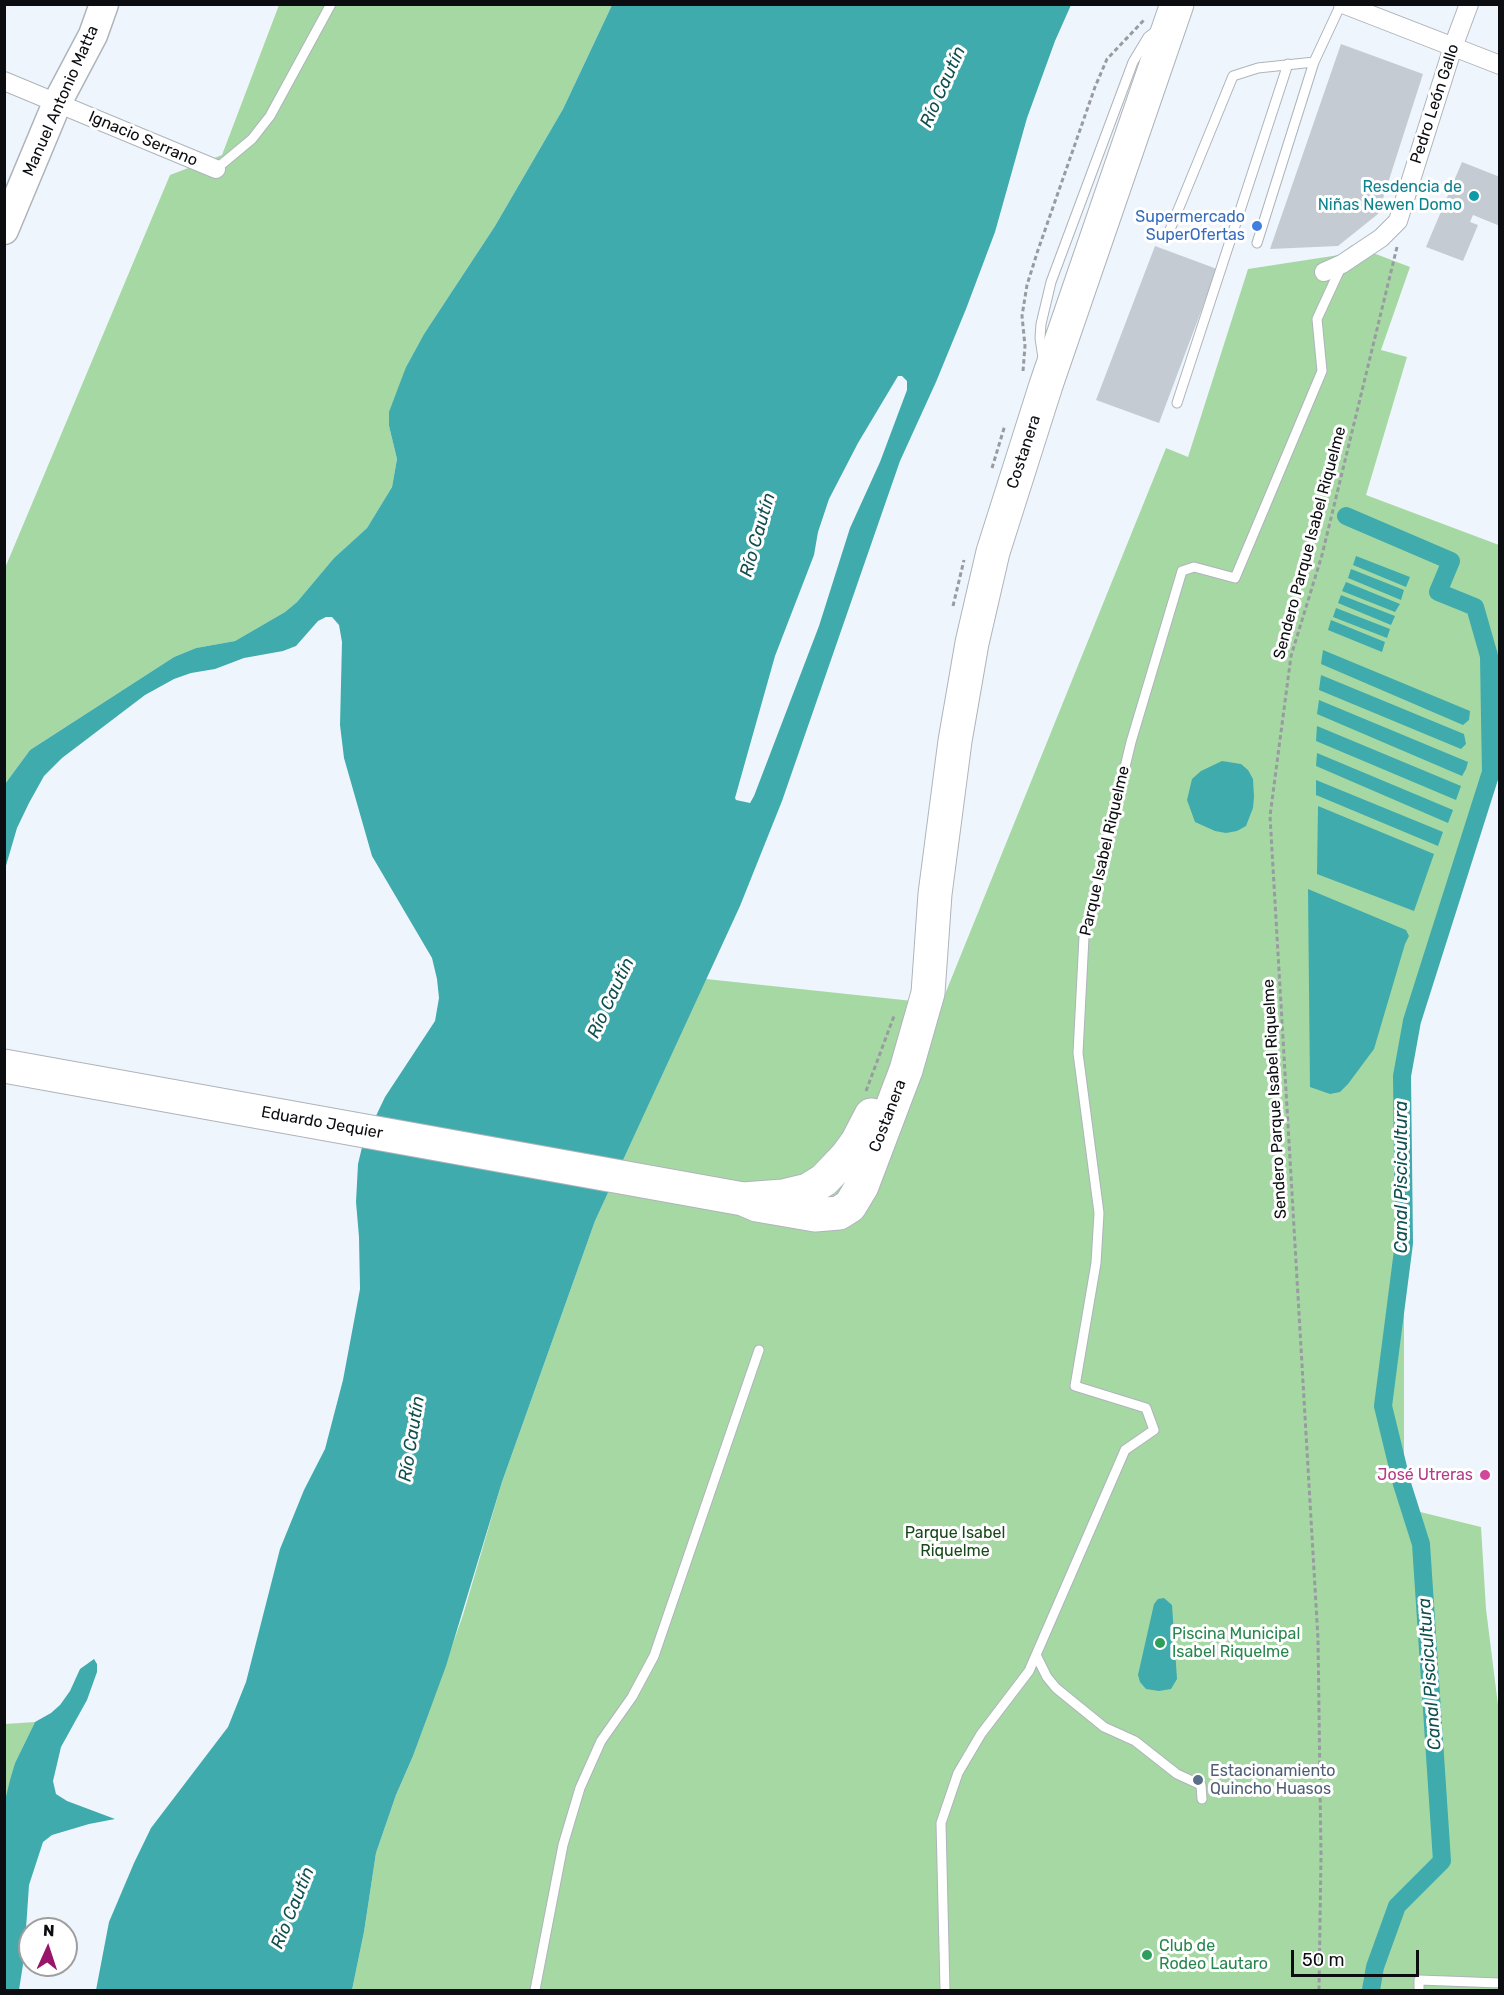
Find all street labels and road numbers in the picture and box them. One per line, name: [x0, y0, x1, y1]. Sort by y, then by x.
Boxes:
street label: Manuel Antonio Matta: [19, 23, 103, 179]
street label: Pedro León Gallo: [1407, 42, 1463, 166]
street label: Ignacio Serrano: [85, 107, 201, 171]
street label: Costanera: [1003, 413, 1045, 491]
street label: Sendero Parque Isabel Riquelme: [1270, 424, 1350, 662]
street label: Parque Isabel Riquelme: [1076, 764, 1134, 938]
street label: Sendero Parque Isabel Riquelme: [1259, 979, 1291, 1219]
street label: Costanera: [865, 1077, 911, 1155]
street label: Eduardo Jequier: [260, 1103, 384, 1143]

